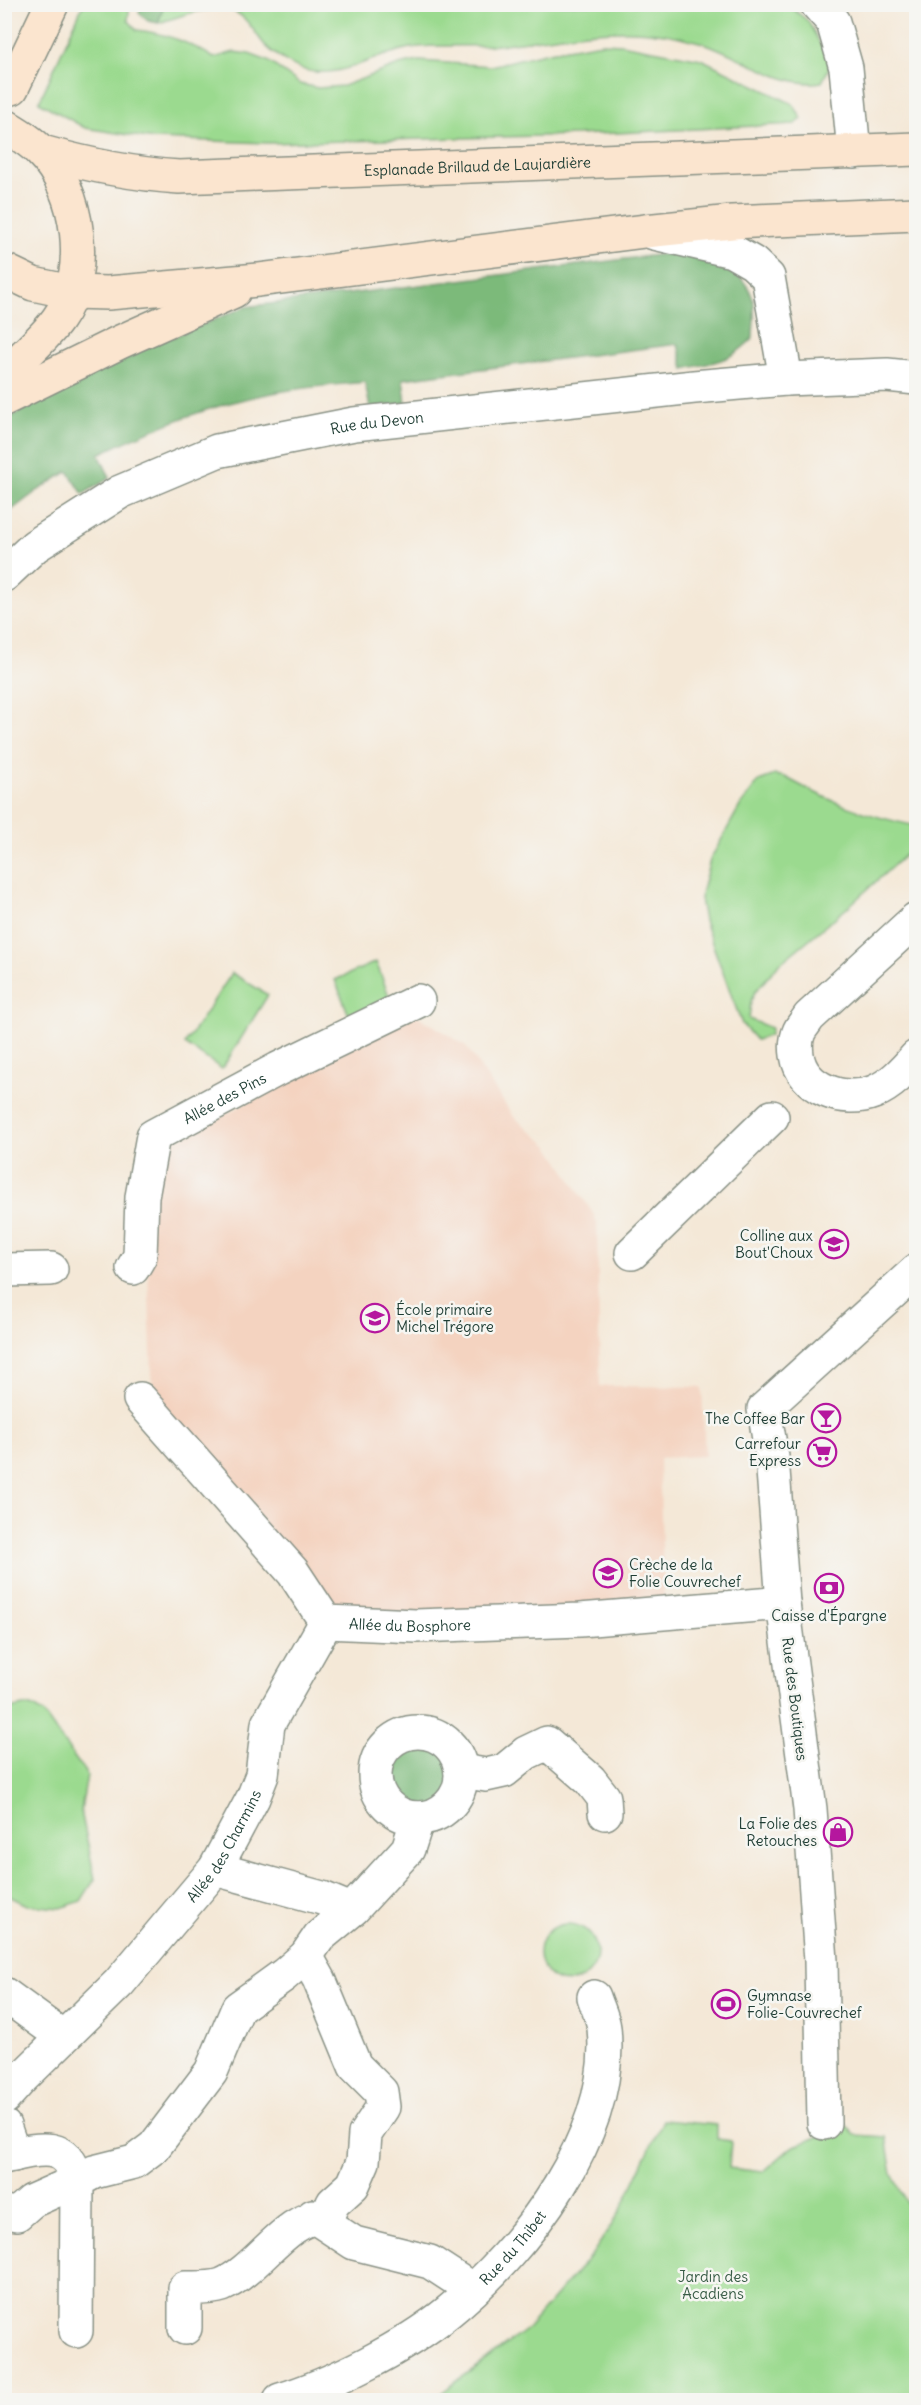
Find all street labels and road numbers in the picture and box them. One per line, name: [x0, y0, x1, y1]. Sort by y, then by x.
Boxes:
street label: Esplanade Brillaud de Laujardière: [363, 152, 591, 179]
street label: Rue du Devon: [328, 407, 425, 438]
street label: Allée des Pins: [180, 1068, 269, 1128]
street label: Allée du Bosphore: [349, 1614, 471, 1636]
street label: Rue des Boutiques: [778, 1636, 812, 1762]
street label: Allée des Charmins: [182, 1787, 265, 1906]
street label: Rue du Thibet: [475, 2207, 550, 2289]

